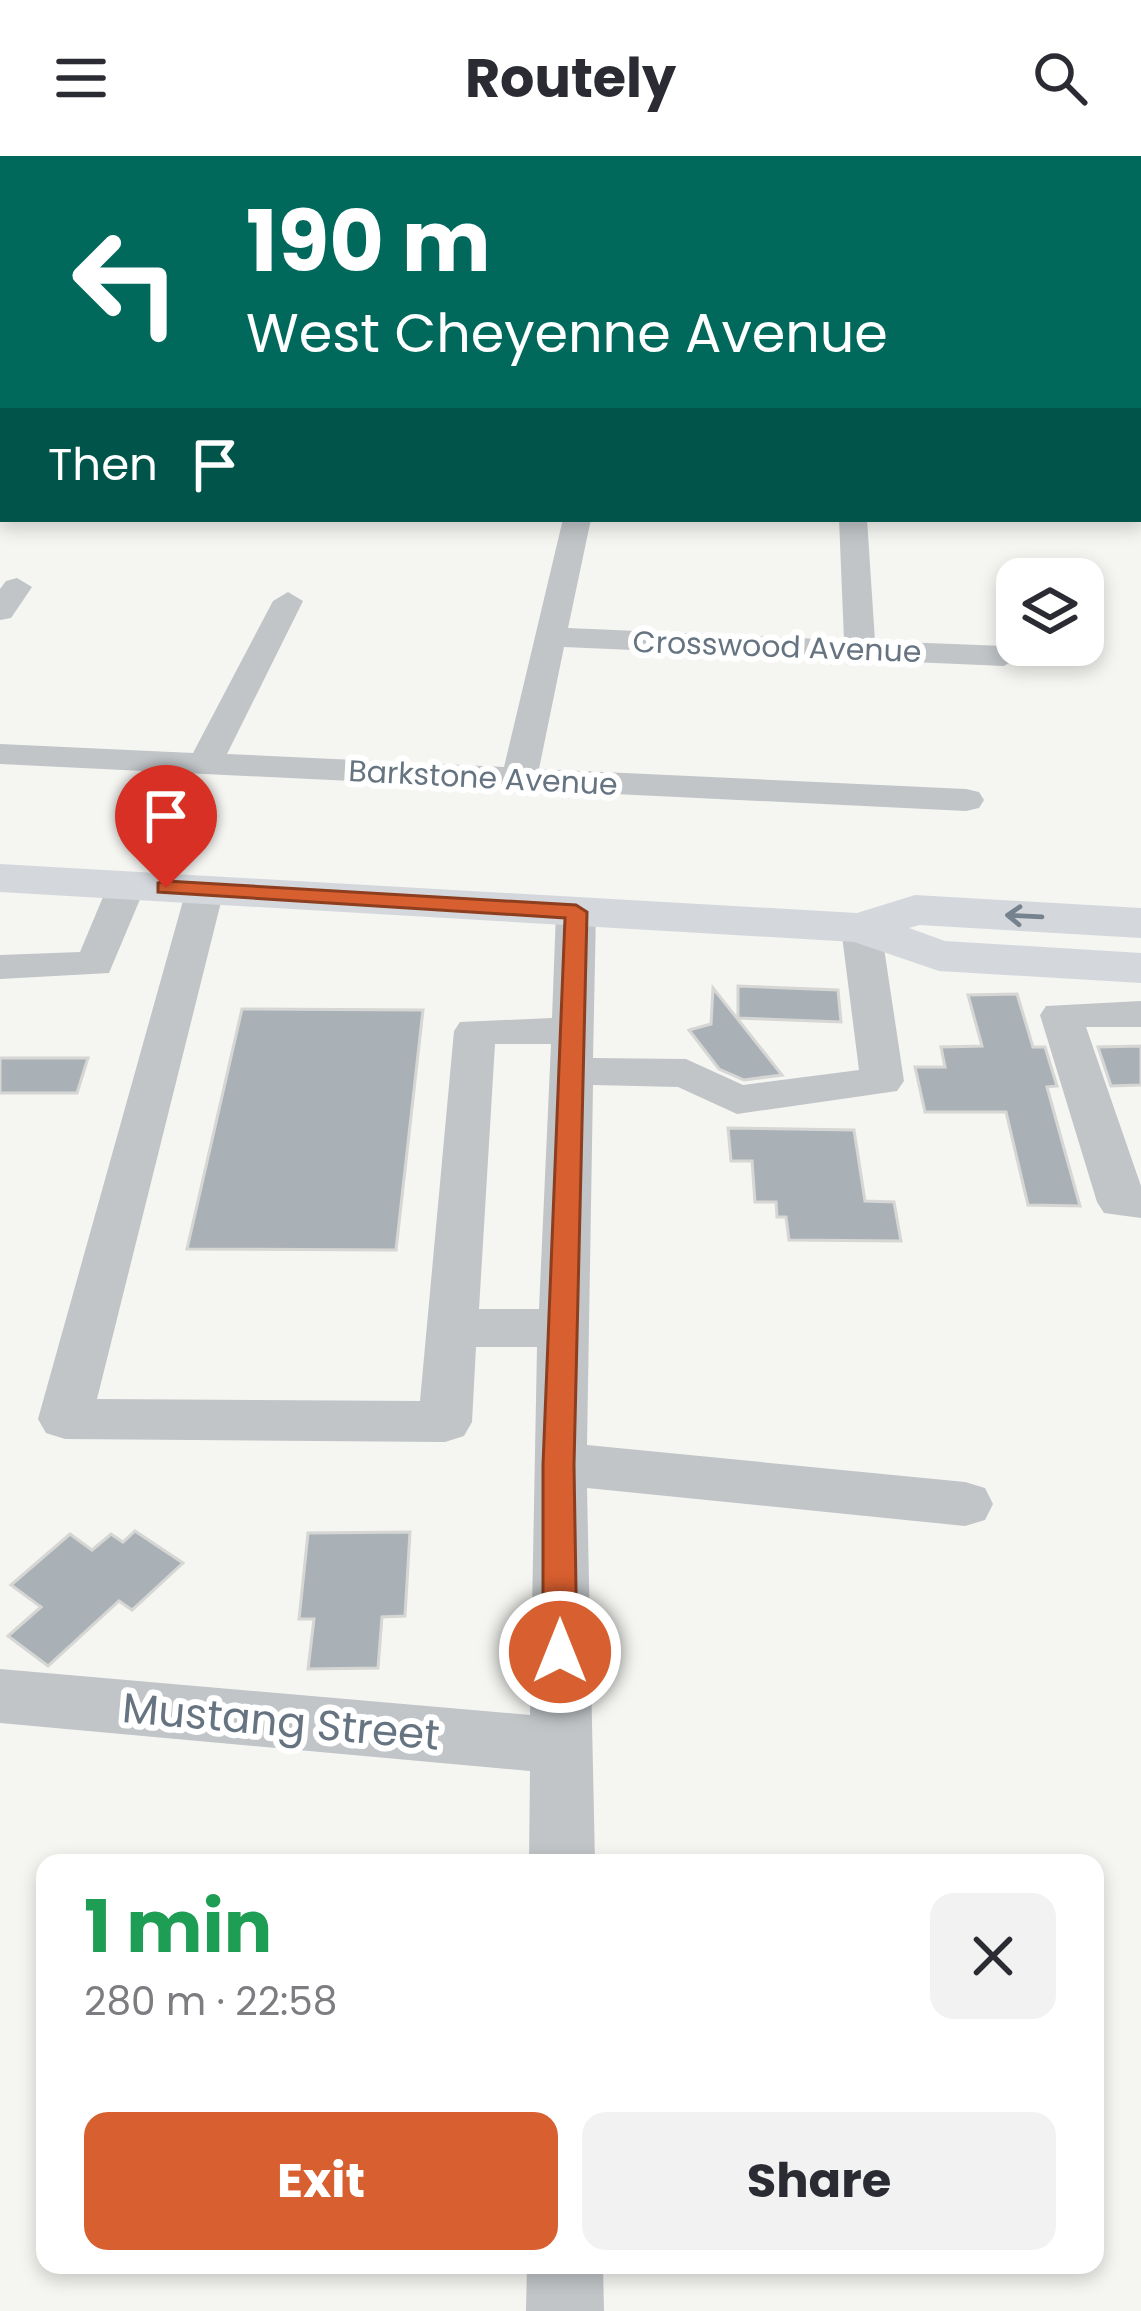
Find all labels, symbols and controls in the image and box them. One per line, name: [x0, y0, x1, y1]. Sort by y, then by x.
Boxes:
text: Routely: [465, 40, 676, 116]
icon: menu: [48, 45, 114, 111]
icon: search: [1027, 45, 1093, 111]
text: 190 m: [246, 183, 491, 300]
icon: left: [48, 204, 204, 360]
text: West Cheyenne Avenue: [246, 295, 888, 371]
icon: arrive: [182, 432, 248, 498]
text: Then: [48, 433, 158, 496]
map controls: [996, 558, 1104, 666]
button: layers: [996, 558, 1104, 666]
street label: Crosswood Avenue: [632, 620, 922, 673]
street label: Barkstone Avenue: [347, 749, 619, 806]
pin: [115, 765, 217, 888]
icon: arrive: [133, 783, 199, 849]
one-way arrow: [1005, 904, 1044, 927]
position arrow: [497, 1589, 623, 1715]
street label: Mustang Street: [120, 1678, 442, 1765]
text: 1 min: [84, 1876, 272, 1977]
button: close: [930, 1893, 1056, 2019]
text: 280 m · 22:58: [84, 1974, 337, 2029]
button: Exit: [84, 2112, 558, 2250]
button: Share: [582, 2112, 1056, 2250]

